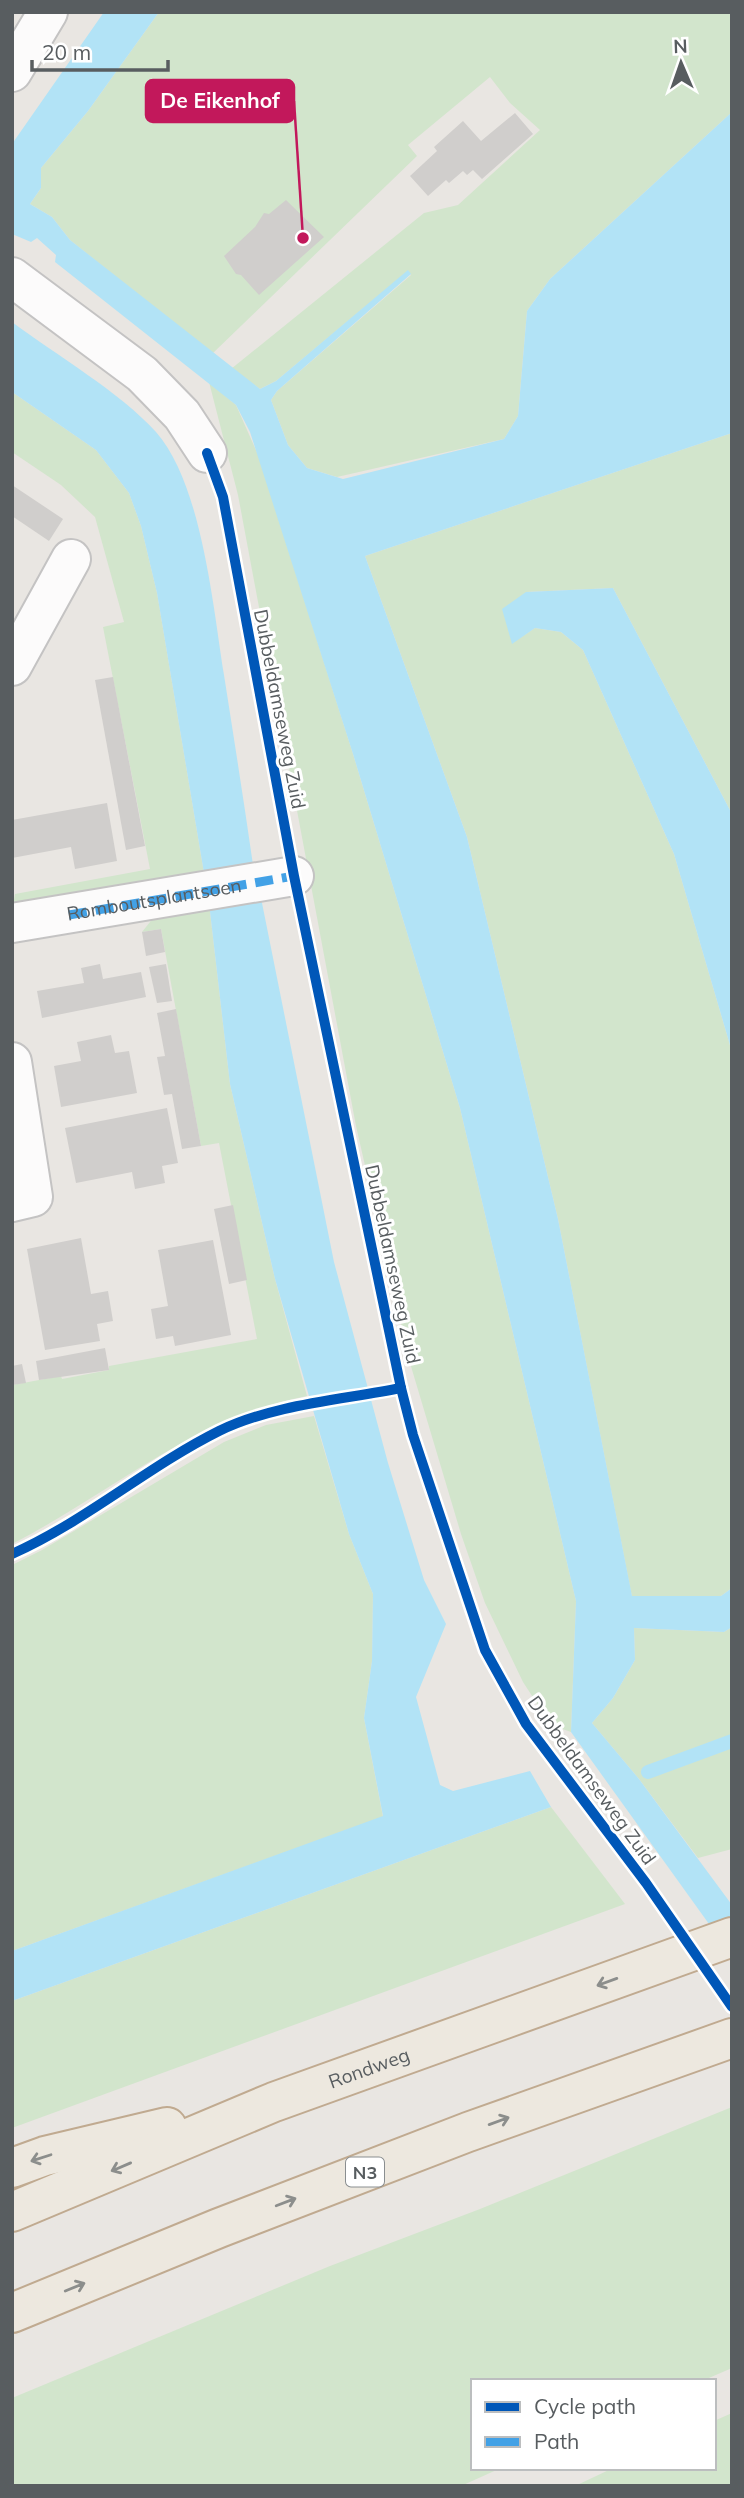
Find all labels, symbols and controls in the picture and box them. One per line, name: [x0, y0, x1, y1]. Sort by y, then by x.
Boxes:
scale bar: [32, 28, 168, 72]
north arrow: [646, 28, 716, 98]
text: N: [673, 34, 688, 58]
text: 20 m: [42, 39, 91, 65]
callout: De Eikenhof: [146, 80, 294, 122]
text: De Eikenhof: [160, 87, 281, 113]
street label: Dubbeldamseweg Zuid: [249, 607, 311, 811]
street label: Romboutsplantsoen: [65, 873, 243, 926]
street label: Dubbeldamseweg Zuid: [360, 1162, 426, 1366]
street label: Dubbeldamseweg Zuid: [523, 1691, 661, 1869]
one-way arrow: [596, 1977, 618, 1989]
street label: Rondweg: [325, 2042, 413, 2093]
one-way arrow: [487, 2114, 509, 2126]
one-way arrow: [31, 2152, 53, 2165]
road number: N3: [346, 2158, 384, 2186]
one-way arrow: [111, 2161, 132, 2174]
one-way arrow: [275, 2195, 297, 2208]
one-way arrow: [64, 2280, 86, 2293]
legend: [471, 2379, 716, 2470]
text: Cycle path: [534, 2393, 636, 2419]
text: Path: [534, 2428, 579, 2454]

